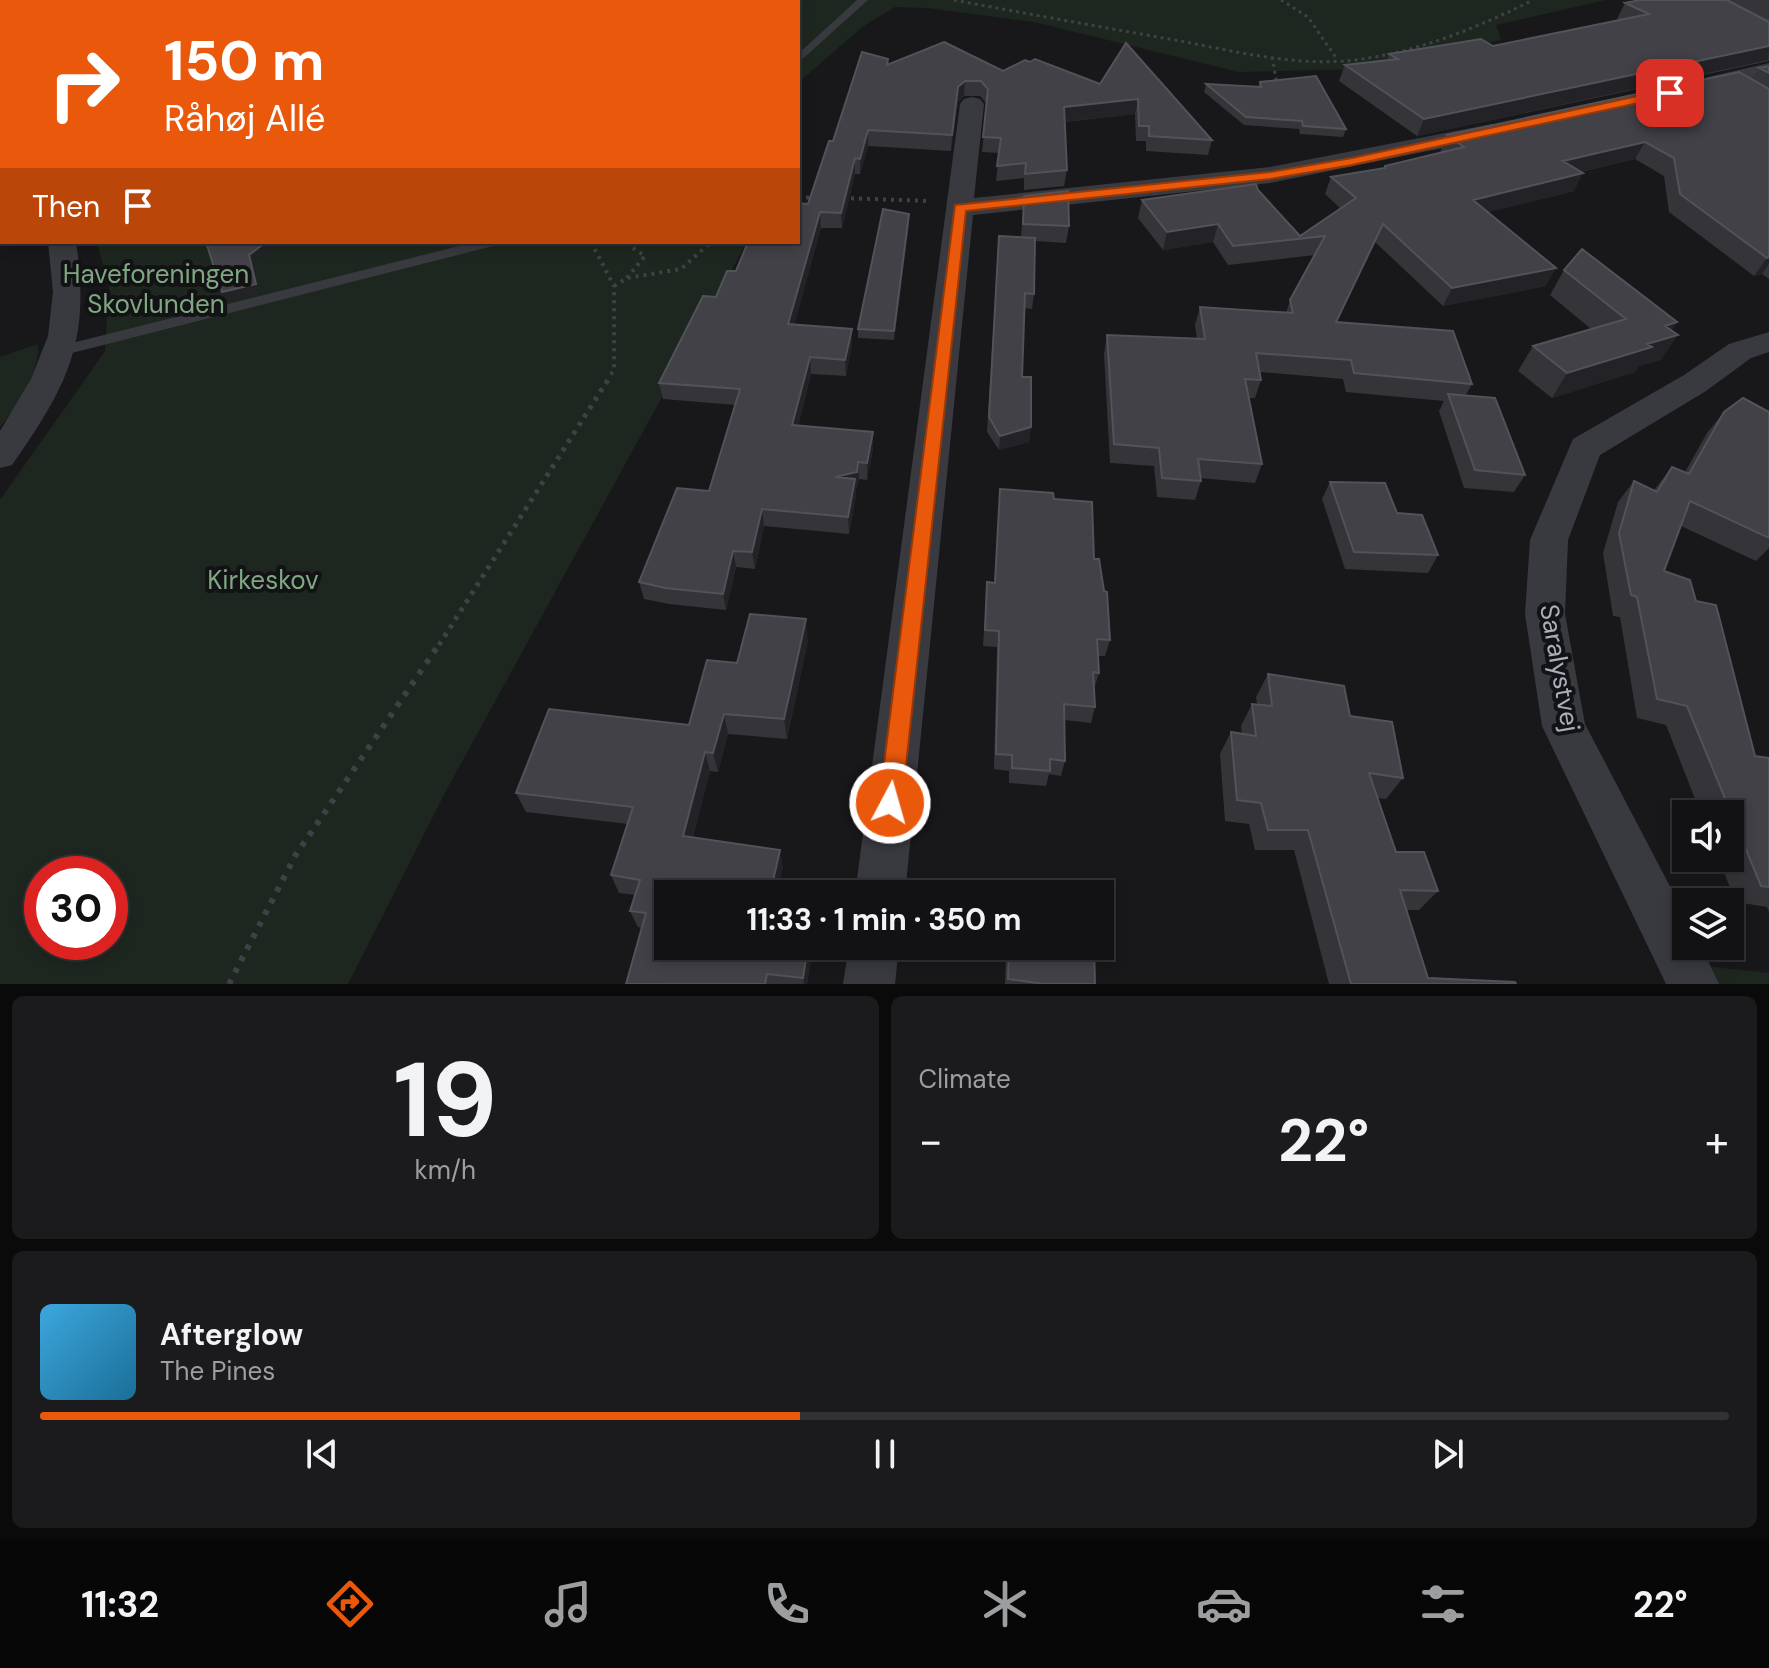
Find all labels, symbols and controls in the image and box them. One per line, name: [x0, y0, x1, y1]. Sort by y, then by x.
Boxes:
text: 150 m: [164, 24, 325, 97]
icon: right: [32, 32, 136, 136]
pin: [1636, 59, 1704, 127]
icon: arrive: [1648, 71, 1692, 115]
text: Råhøj Allé: [164, 95, 325, 142]
icon: arrive: [116, 184, 160, 228]
text: Then: [32, 187, 100, 226]
park label: Haveforeningen Skovlunden: [63, 257, 249, 321]
park label: Kirkeskov: [207, 563, 319, 597]
street label: Saralystvej: [1532, 601, 1588, 735]
position arrow: [848, 761, 932, 845]
map controls: [1672, 800, 1744, 960]
button: sound: [1672, 800, 1744, 872]
speed limit sign: 30: [24, 856, 128, 960]
button: layers: [1672, 888, 1744, 960]
text: 11:33 · 1 min · 350 m: [746, 900, 1022, 939]
text: 19: [393, 1033, 497, 1168]
text: Climate: [919, 1062, 1011, 1096]
text: 22°: [1278, 1101, 1369, 1180]
text: −: [919, 1112, 943, 1170]
text: +: [1705, 1112, 1729, 1170]
text: km/h: [415, 1153, 476, 1187]
text: Afterglow: [160, 1315, 303, 1354]
text: The Pines: [160, 1354, 275, 1388]
icon: previous: [300, 1432, 344, 1476]
icon: pause: [863, 1432, 907, 1476]
icon: next: [1426, 1432, 1470, 1476]
icon: directions: [322, 1576, 378, 1632]
icon: music: [540, 1576, 596, 1632]
icon: phone: [759, 1576, 815, 1632]
icon: climate: [977, 1576, 1033, 1632]
icon: car: [1196, 1576, 1252, 1632]
icon: filters: [1415, 1576, 1471, 1632]
text: 11:32: [81, 1581, 159, 1628]
text: 22°: [1633, 1581, 1688, 1628]

